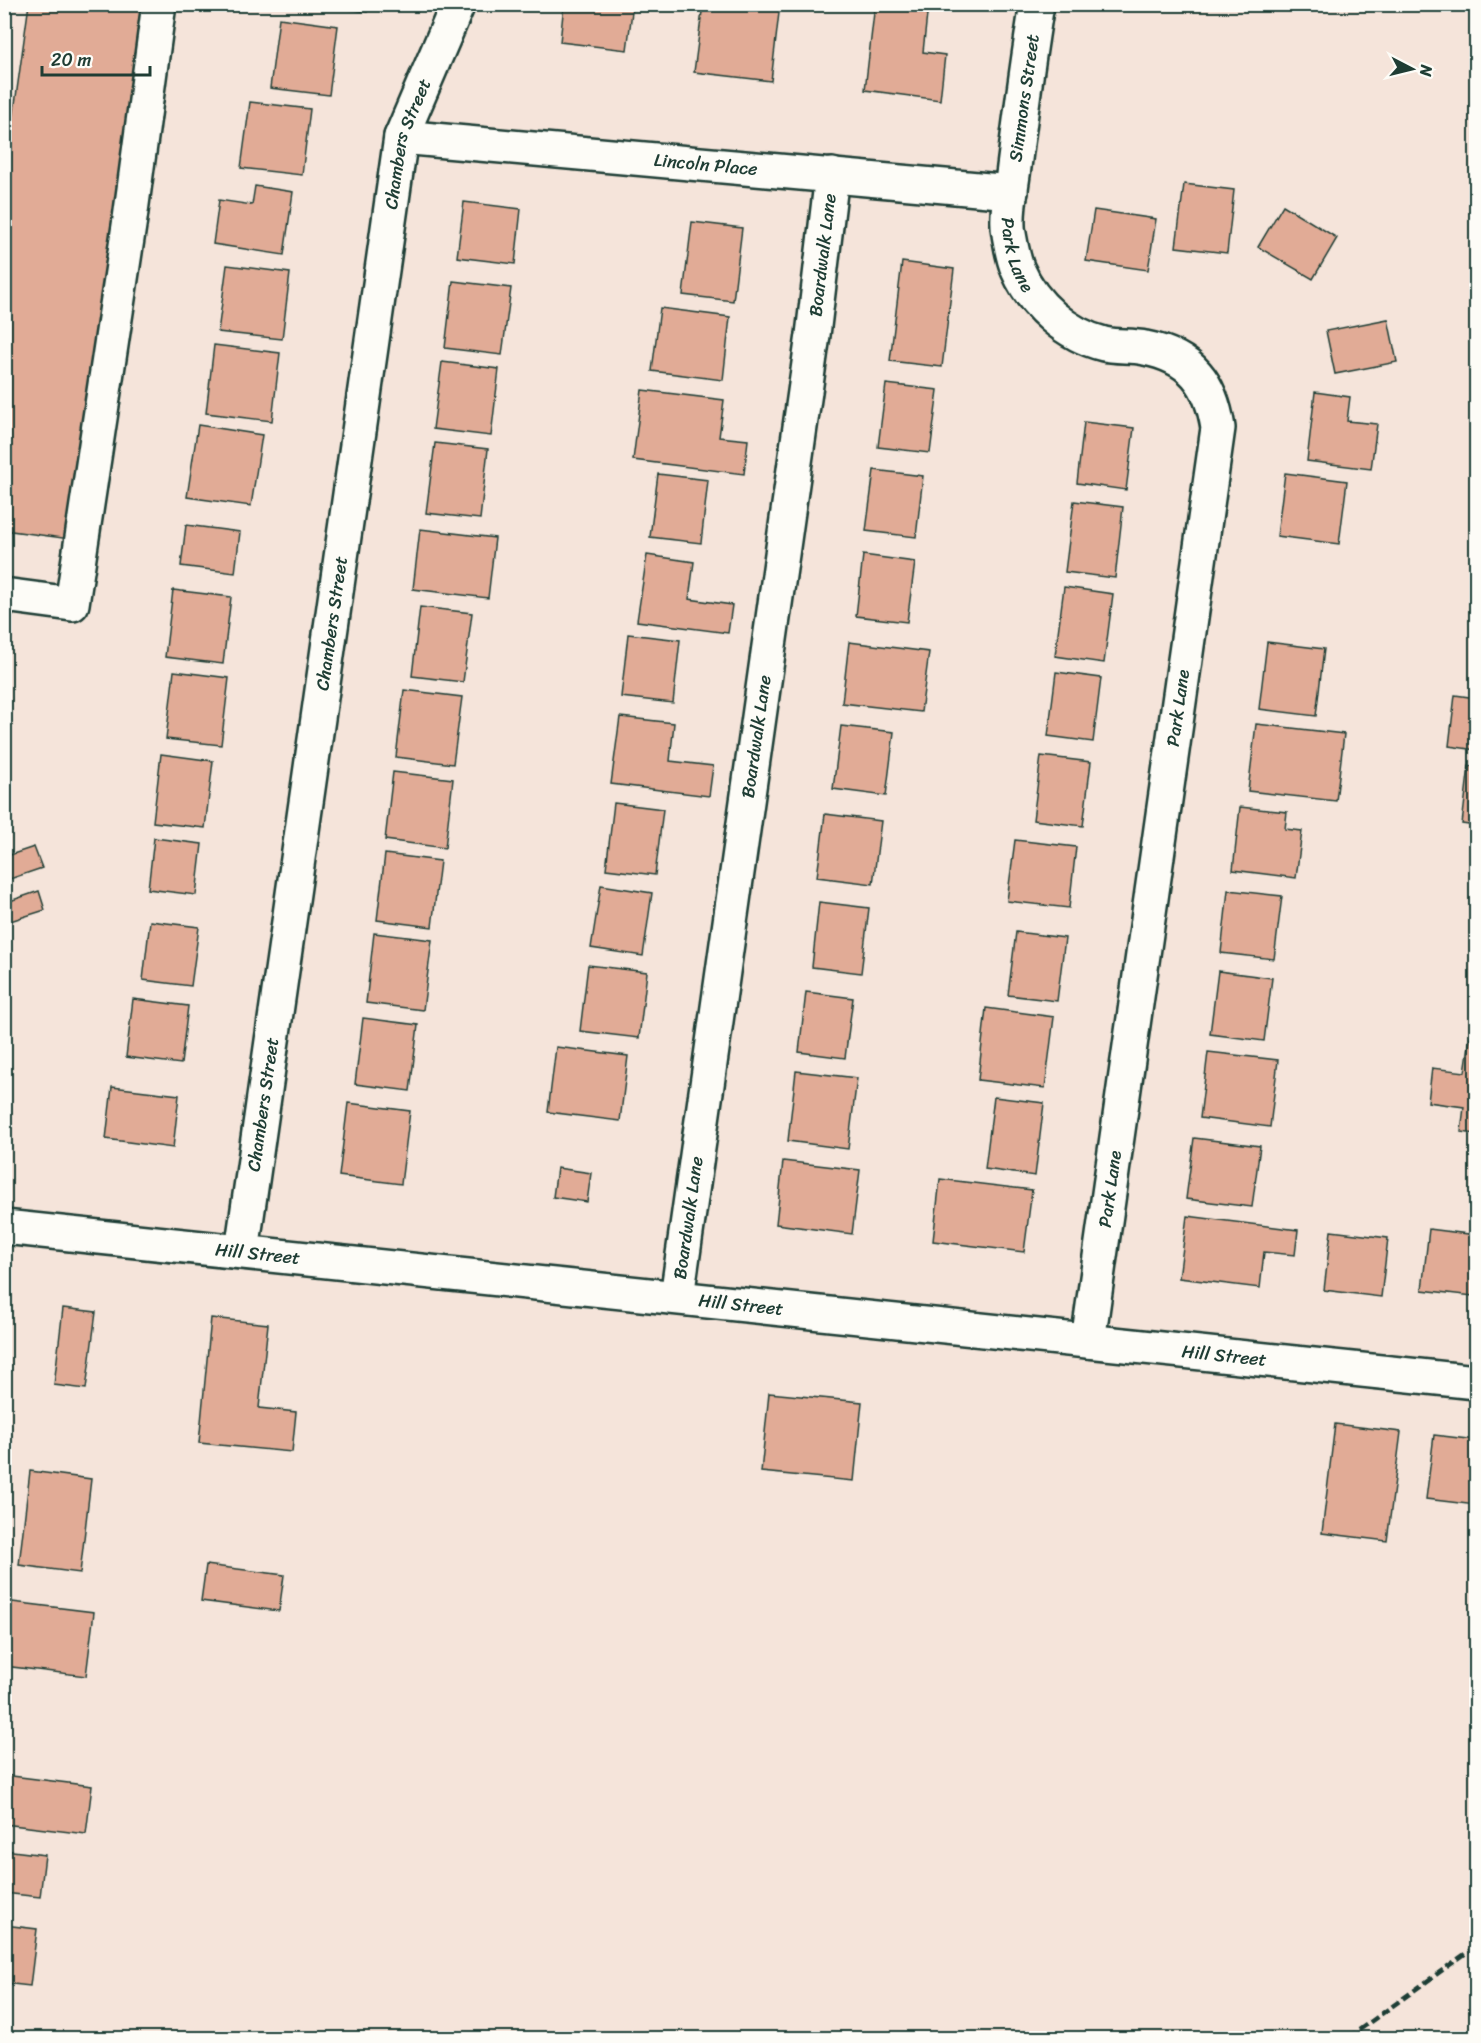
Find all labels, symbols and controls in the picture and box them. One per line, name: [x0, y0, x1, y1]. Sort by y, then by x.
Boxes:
street label: Simmons Street: [999, 32, 1049, 164]
scale bar: [42, 39, 150, 77]
north arrow: [1382, 39, 1442, 99]
text: 20 m: [51, 44, 91, 76]
text: N: [1411, 63, 1442, 79]
street label: Chambers Street: [375, 73, 440, 211]
street label: Lincoln Place: [653, 144, 759, 185]
street label: Boardwalk Lane: [799, 192, 846, 318]
street label: Park Lane: [992, 217, 1043, 299]
street label: Chambers Street: [306, 554, 357, 693]
street label: Park Lane: [1157, 667, 1199, 749]
street label: Boardwalk Lane: [732, 673, 781, 800]
street label: Chambers Street: [238, 1035, 288, 1174]
street label: Park Lane: [1089, 1148, 1131, 1230]
street label: Boardwalk Lane: [664, 1154, 713, 1281]
street label: Hill Street: [214, 1233, 302, 1274]
street label: Hill Street: [697, 1284, 785, 1325]
street label: Hill Street: [1180, 1335, 1268, 1376]

